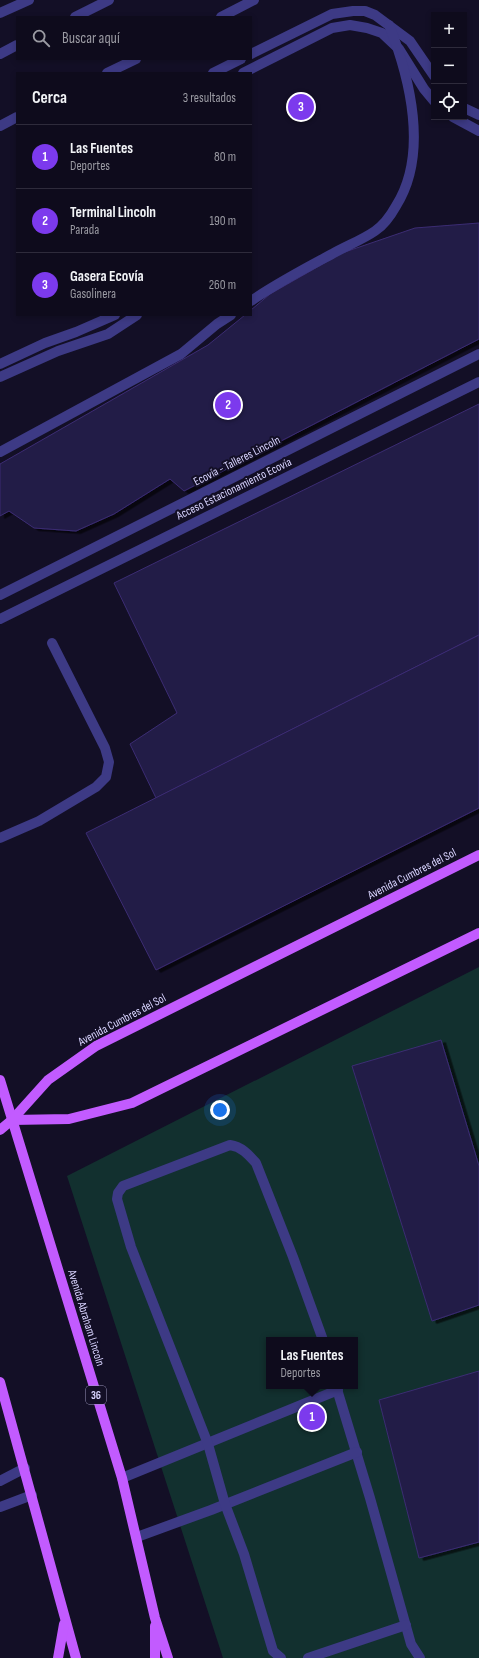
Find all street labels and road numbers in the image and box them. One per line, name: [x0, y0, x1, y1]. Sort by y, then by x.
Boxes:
street label: Ecovía - Talleres Lincoln: [191, 433, 283, 489]
street label: Acceso Estacionamiento Ecovía: [173, 454, 294, 524]
street label: Avenida Cumbres del Sol: [364, 845, 459, 903]
street label: Avenida Cumbres del Sol: [75, 991, 169, 1050]
street label: Avenida Abraham Lincoln: [64, 1267, 108, 1368]
road number: 36: [86, 1386, 106, 1404]

